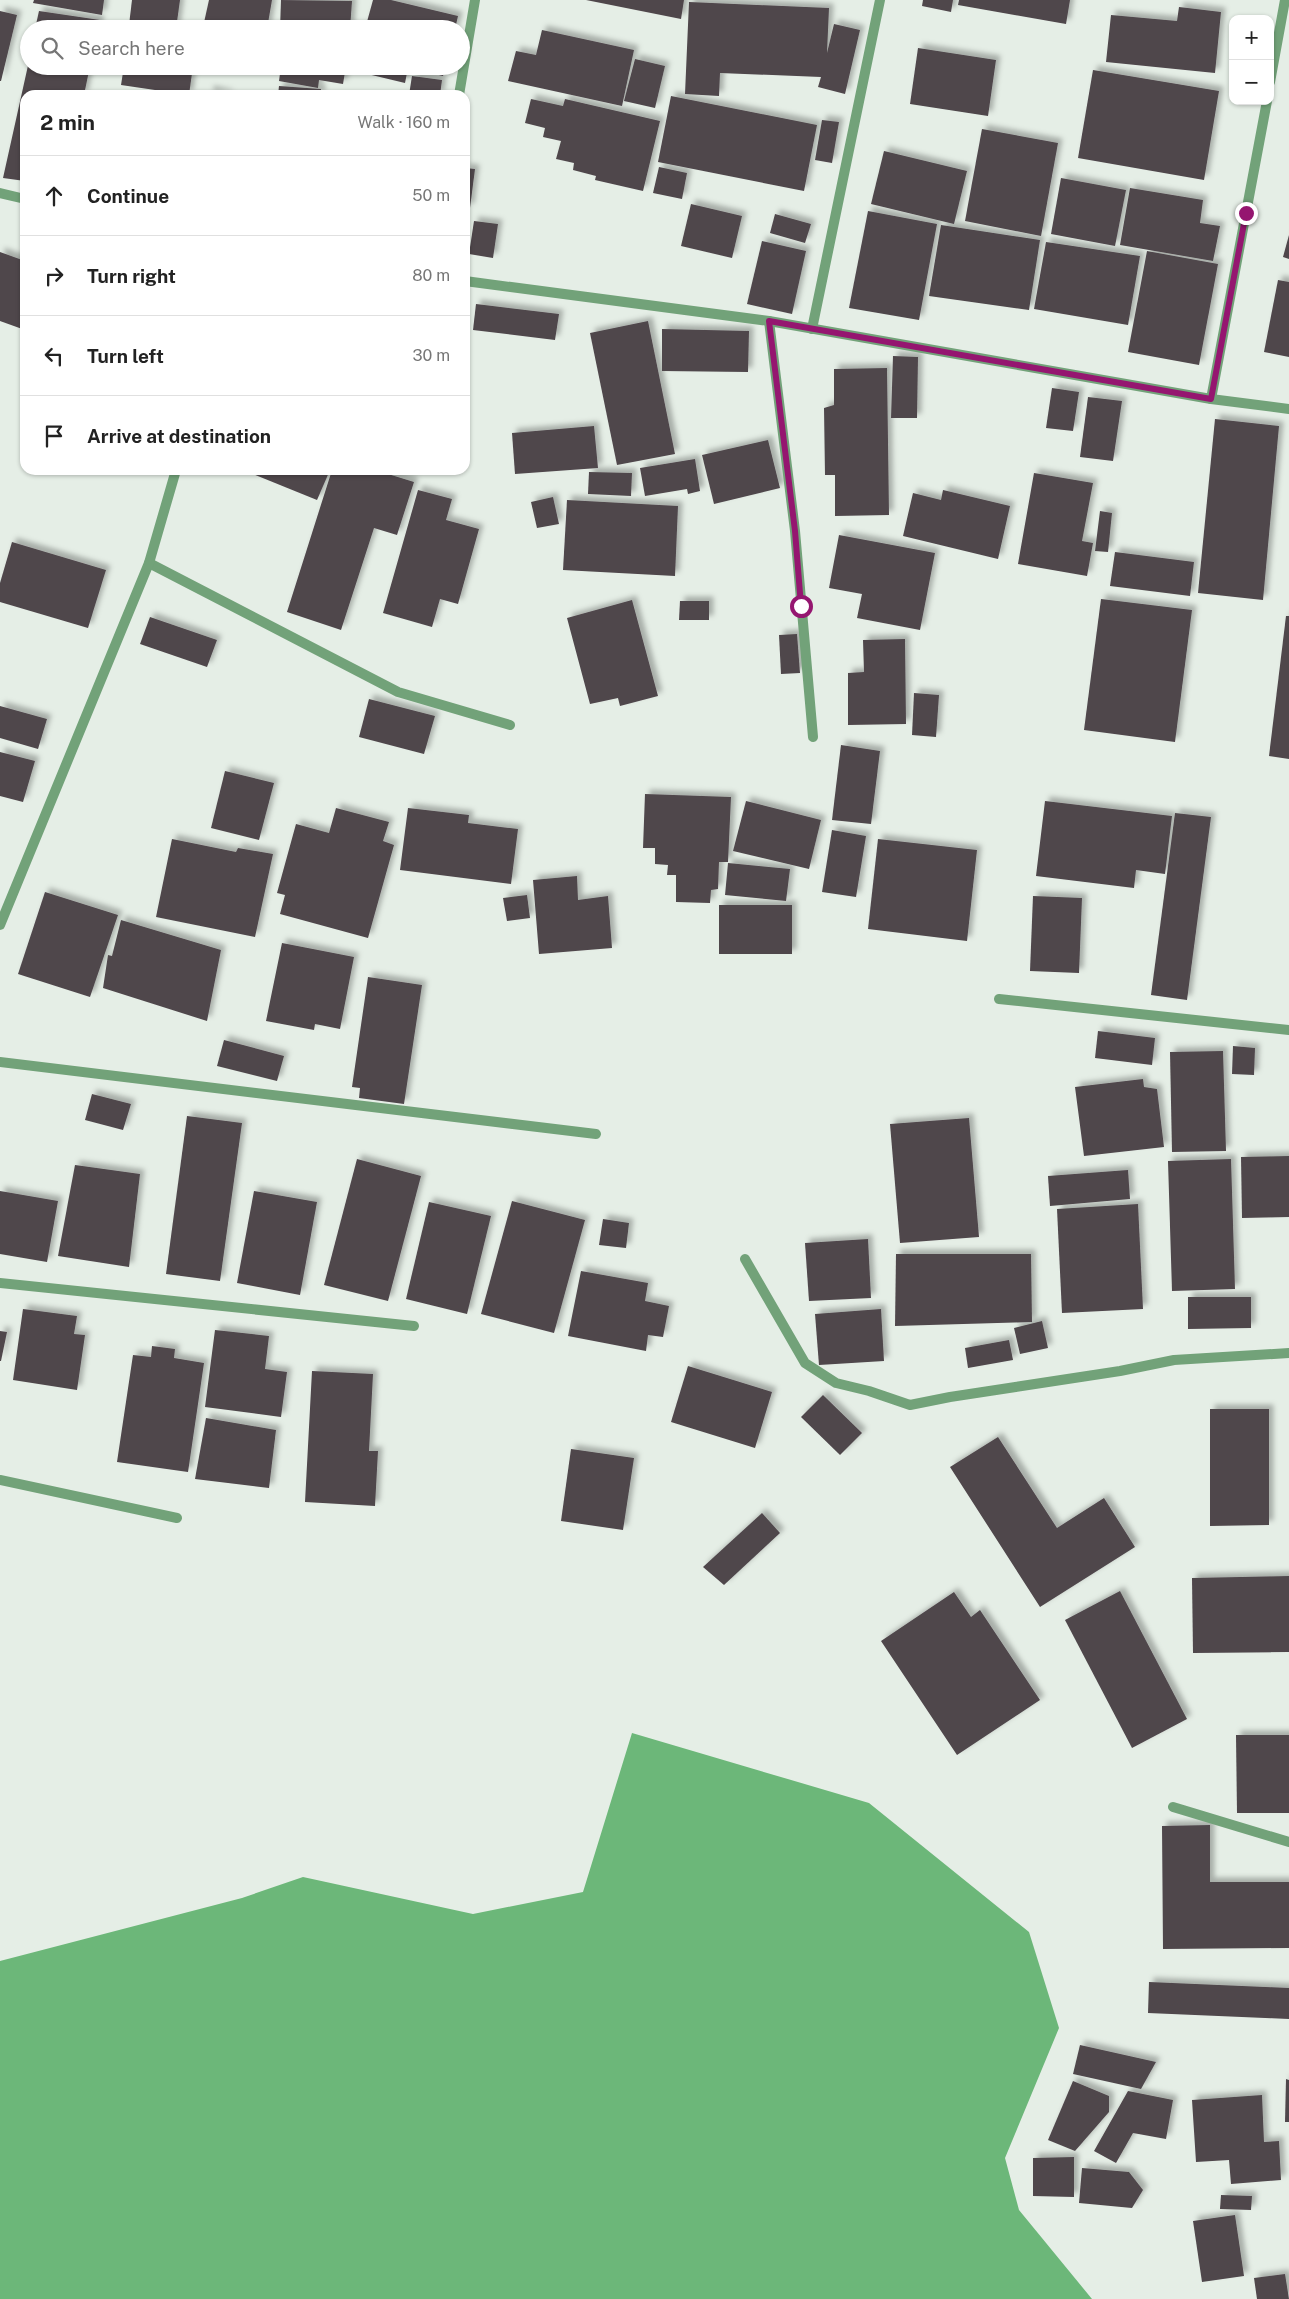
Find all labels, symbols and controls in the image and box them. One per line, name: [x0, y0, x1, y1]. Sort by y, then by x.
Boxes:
map controls: [1229, 15, 1274, 105]
button: +: [1229, 15, 1274, 60]
search box: [20, 20, 470, 75]
icon: search: [38, 34, 66, 62]
text: Search here: [78, 37, 185, 59]
button: −: [1229, 60, 1274, 105]
text: 2 min: [40, 110, 95, 135]
text: Walk · 160 m: [358, 113, 450, 132]
icon: ahead: [40, 182, 68, 210]
text: Continue: [87, 185, 169, 207]
text: 50 m: [412, 186, 450, 205]
route end: [1235, 202, 1258, 225]
icon: right: [40, 262, 68, 290]
text: Turn right: [87, 265, 176, 287]
text: 80 m: [412, 266, 450, 285]
icon: left: [40, 342, 68, 370]
text: Turn left: [87, 345, 164, 367]
text: 30 m: [413, 346, 450, 365]
icon: arrive: [40, 422, 68, 450]
text: Arrive at destination: [87, 425, 271, 447]
route start: [790, 595, 813, 618]

